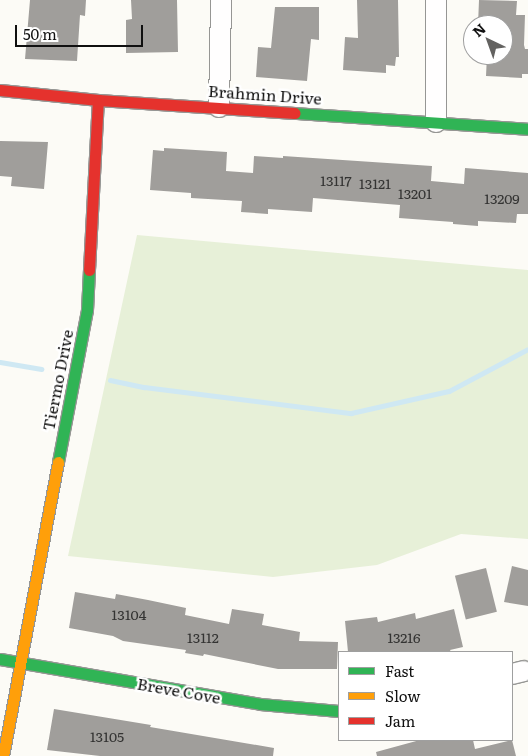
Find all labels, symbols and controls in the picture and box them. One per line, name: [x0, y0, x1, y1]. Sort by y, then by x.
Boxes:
scale bar: [18, 15, 145, 47]
north arrow: [463, 15, 513, 65]
text: N: [468, 18, 490, 41]
text: 50 m: [23, 22, 57, 45]
street label: Brahmin Drive: [208, 80, 322, 108]
house number: 13117: [320, 172, 352, 188]
house number: 13121: [359, 175, 391, 191]
house number: 13201: [398, 185, 432, 201]
house number: 13209: [484, 190, 520, 206]
street label: Tiermo Drive: [38, 328, 76, 432]
house number: 13104: [112, 606, 146, 622]
house number: 13112: [187, 629, 219, 645]
house number: 13216: [387, 629, 421, 645]
legend: [338, 651, 513, 741]
text: Fast: [385, 659, 414, 682]
street label: Breve Cove: [136, 673, 222, 707]
text: Slow: [385, 684, 420, 707]
text: Jam: [385, 709, 415, 732]
house number: 13105: [90, 728, 124, 744]

